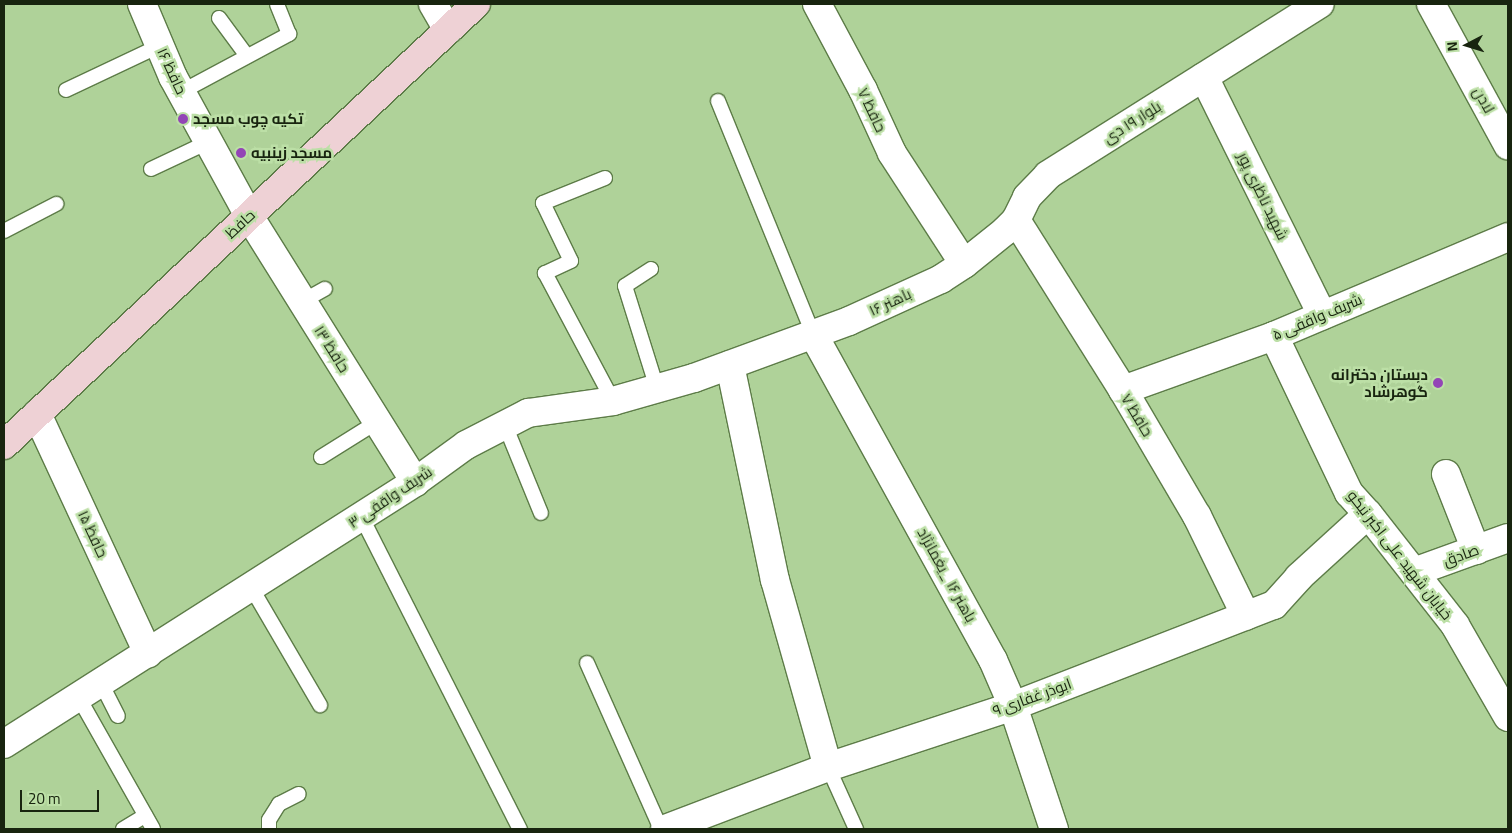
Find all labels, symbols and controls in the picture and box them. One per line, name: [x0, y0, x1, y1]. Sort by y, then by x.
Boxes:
north arrow: [1442, 20, 1492, 70]
text: N: [1439, 40, 1465, 52]
street label: حافظ ۱۶: [154, 45, 190, 97]
street label: لادن: [1470, 84, 1498, 116]
street label: حافظ ۷: [854, 85, 890, 135]
street label: بلوار ۱۹ دی: [1100, 97, 1164, 147]
place label: تکیه چوب مسجد: [193, 110, 303, 128]
marker: تکیه چوب مسجد: [177, 113, 189, 125]
place label: مسجد زینبیه: [251, 144, 332, 162]
marker: مسجد زینبیه: [235, 147, 247, 159]
street label: شهید ناظری پور: [1234, 149, 1292, 243]
street label: حافظ: [221, 206, 259, 242]
street label: باهنر ۱۶: [866, 284, 914, 320]
street label: شریف واقفی ۵: [1270, 290, 1364, 344]
street label: حافظ ۱۳: [311, 322, 353, 376]
place label: دبستان دخترانه گوهرشاد: [1331, 365, 1428, 400]
marker: دبستان دخترانه گوهرشاد: [1432, 377, 1444, 389]
street label: حافظ ۷: [1117, 390, 1157, 440]
street label: شریف واقفی ۳: [345, 462, 435, 532]
street label: خیابان شهید علی اکبر نیکو: [1344, 487, 1456, 623]
street label: حافظ ۱۵: [74, 508, 112, 560]
street label: باهنر ۱۶ _یغمانژاد: [914, 525, 980, 625]
street label: صادق: [1441, 540, 1481, 570]
street label: ابوذر غفاری ۹: [990, 674, 1074, 720]
scale bar: [22, 780, 101, 812]
text: 20 m: [28, 784, 61, 813]

